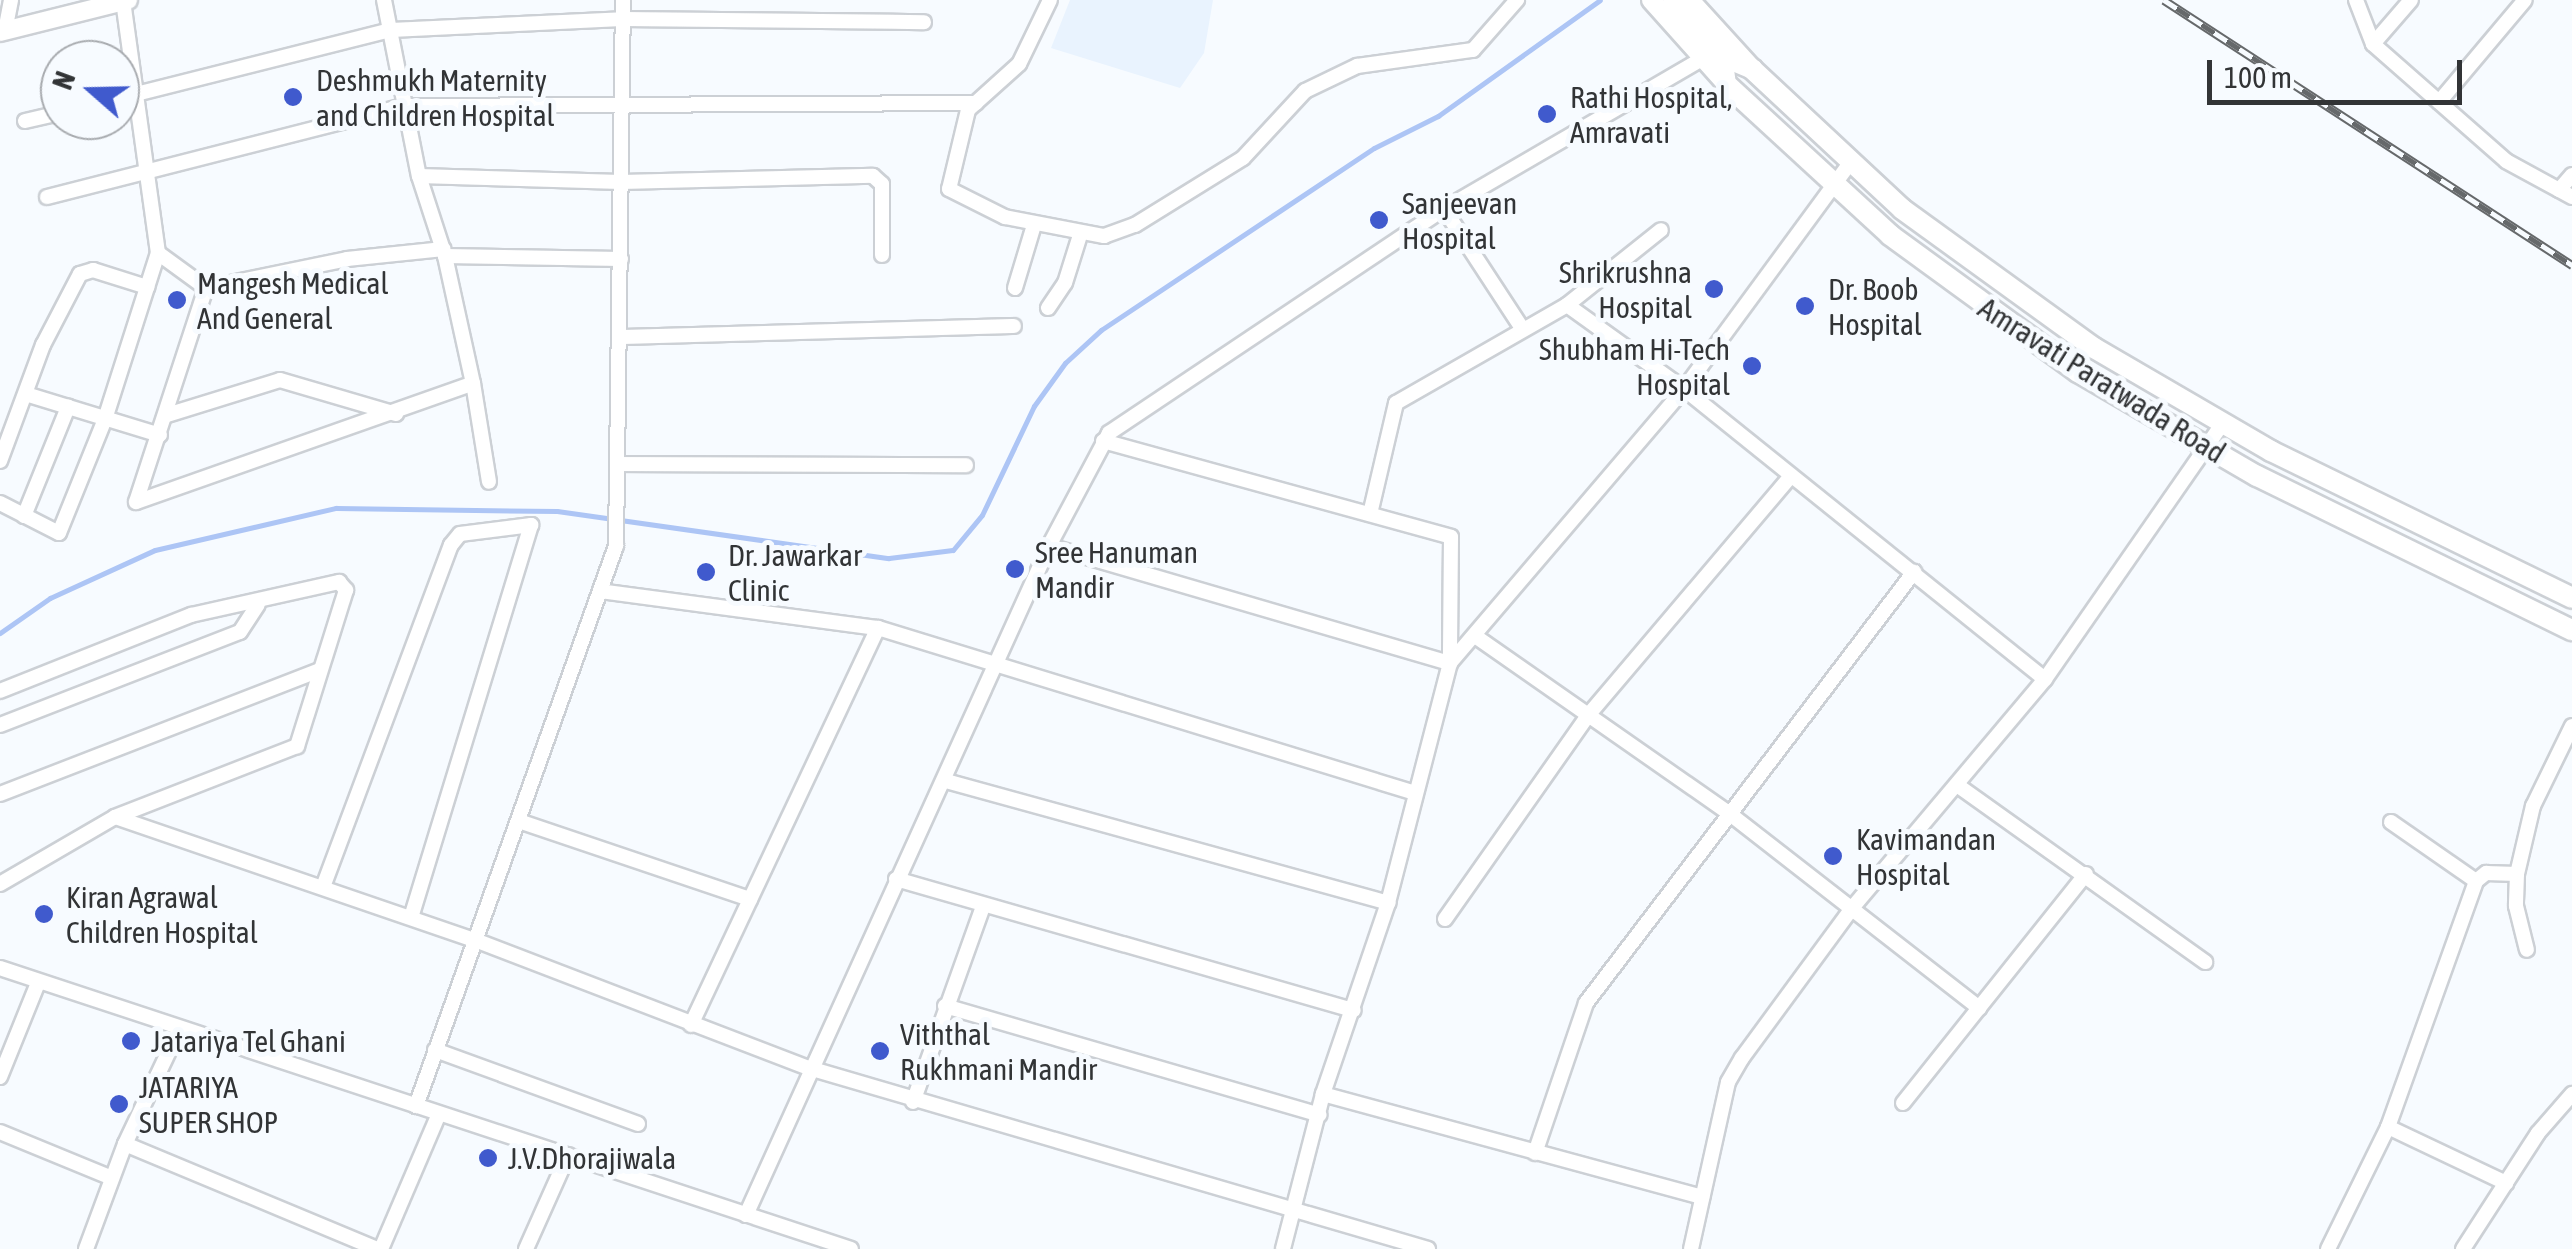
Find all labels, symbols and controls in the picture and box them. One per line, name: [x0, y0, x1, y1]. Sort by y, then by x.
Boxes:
north arrow: [40, 40, 140, 140]
scale bar: [2212, 40, 2467, 102]
text: 100 m: [2224, 60, 2292, 94]
place label: Deshmukh Maternity and Children Hospital: [316, 62, 555, 132]
text: N: [46, 67, 82, 94]
place label: Rathi Hospital, Amravati: [1570, 79, 1732, 150]
marker: Deshmukh Maternity and Children Hospital: [280, 84, 306, 110]
marker: Rathi Hospital, Amravati: [1534, 101, 1560, 127]
place label: Sanjeevan Hospital: [1402, 185, 1517, 256]
marker: Sanjeevan Hospital: [1366, 207, 1392, 233]
place label: Shrikrushna Hospital: [1559, 254, 1692, 324]
place label: Mangesh Medical And General: [197, 265, 388, 336]
place label: Dr. Boob Hospital: [1828, 271, 1922, 342]
marker: Shrikrushna Hospital: [1701, 276, 1727, 302]
marker: Mangesh Medical And General: [166, 289, 188, 311]
street label: Amravati Paratwada Road: [1972, 289, 2232, 471]
marker: Dr. Boob Hospital: [1792, 293, 1818, 319]
place label: Shubham Hi-Tech Hospital: [1539, 331, 1730, 402]
marker: Shubham Hi-Tech Hospital: [1739, 353, 1765, 379]
place label: Sree Hanuman Mandir: [1035, 534, 1198, 604]
place label: Dr. Jawarkar Clinic: [728, 537, 862, 608]
marker: Sree Hanuman Mandir: [1004, 558, 1026, 580]
marker: Dr. Jawarkar Clinic: [693, 559, 719, 585]
place label: Kavimandan Hospital: [1856, 821, 1996, 892]
marker: Kavimandan Hospital: [1820, 843, 1846, 869]
place label: Kiran Agrawal Children Hospital: [66, 879, 258, 950]
marker: Kiran Agrawal Children Hospital: [31, 901, 57, 927]
place label: Viththal Rukhmani Mandir: [900, 1016, 1097, 1086]
place label: Jatariya Tel Ghani: [151, 1023, 346, 1059]
marker: Jatariya Tel Ghani: [120, 1030, 142, 1052]
marker: Viththal Rukhmani Mandir: [869, 1040, 891, 1062]
place label: JATARIYA SUPER SHOP: [139, 1069, 278, 1140]
marker: JATARIYA SUPER SHOP: [108, 1093, 130, 1115]
place label: J.V.Dhorajiwala: [508, 1140, 676, 1176]
marker: J.V.Dhorajiwala: [477, 1147, 499, 1169]

